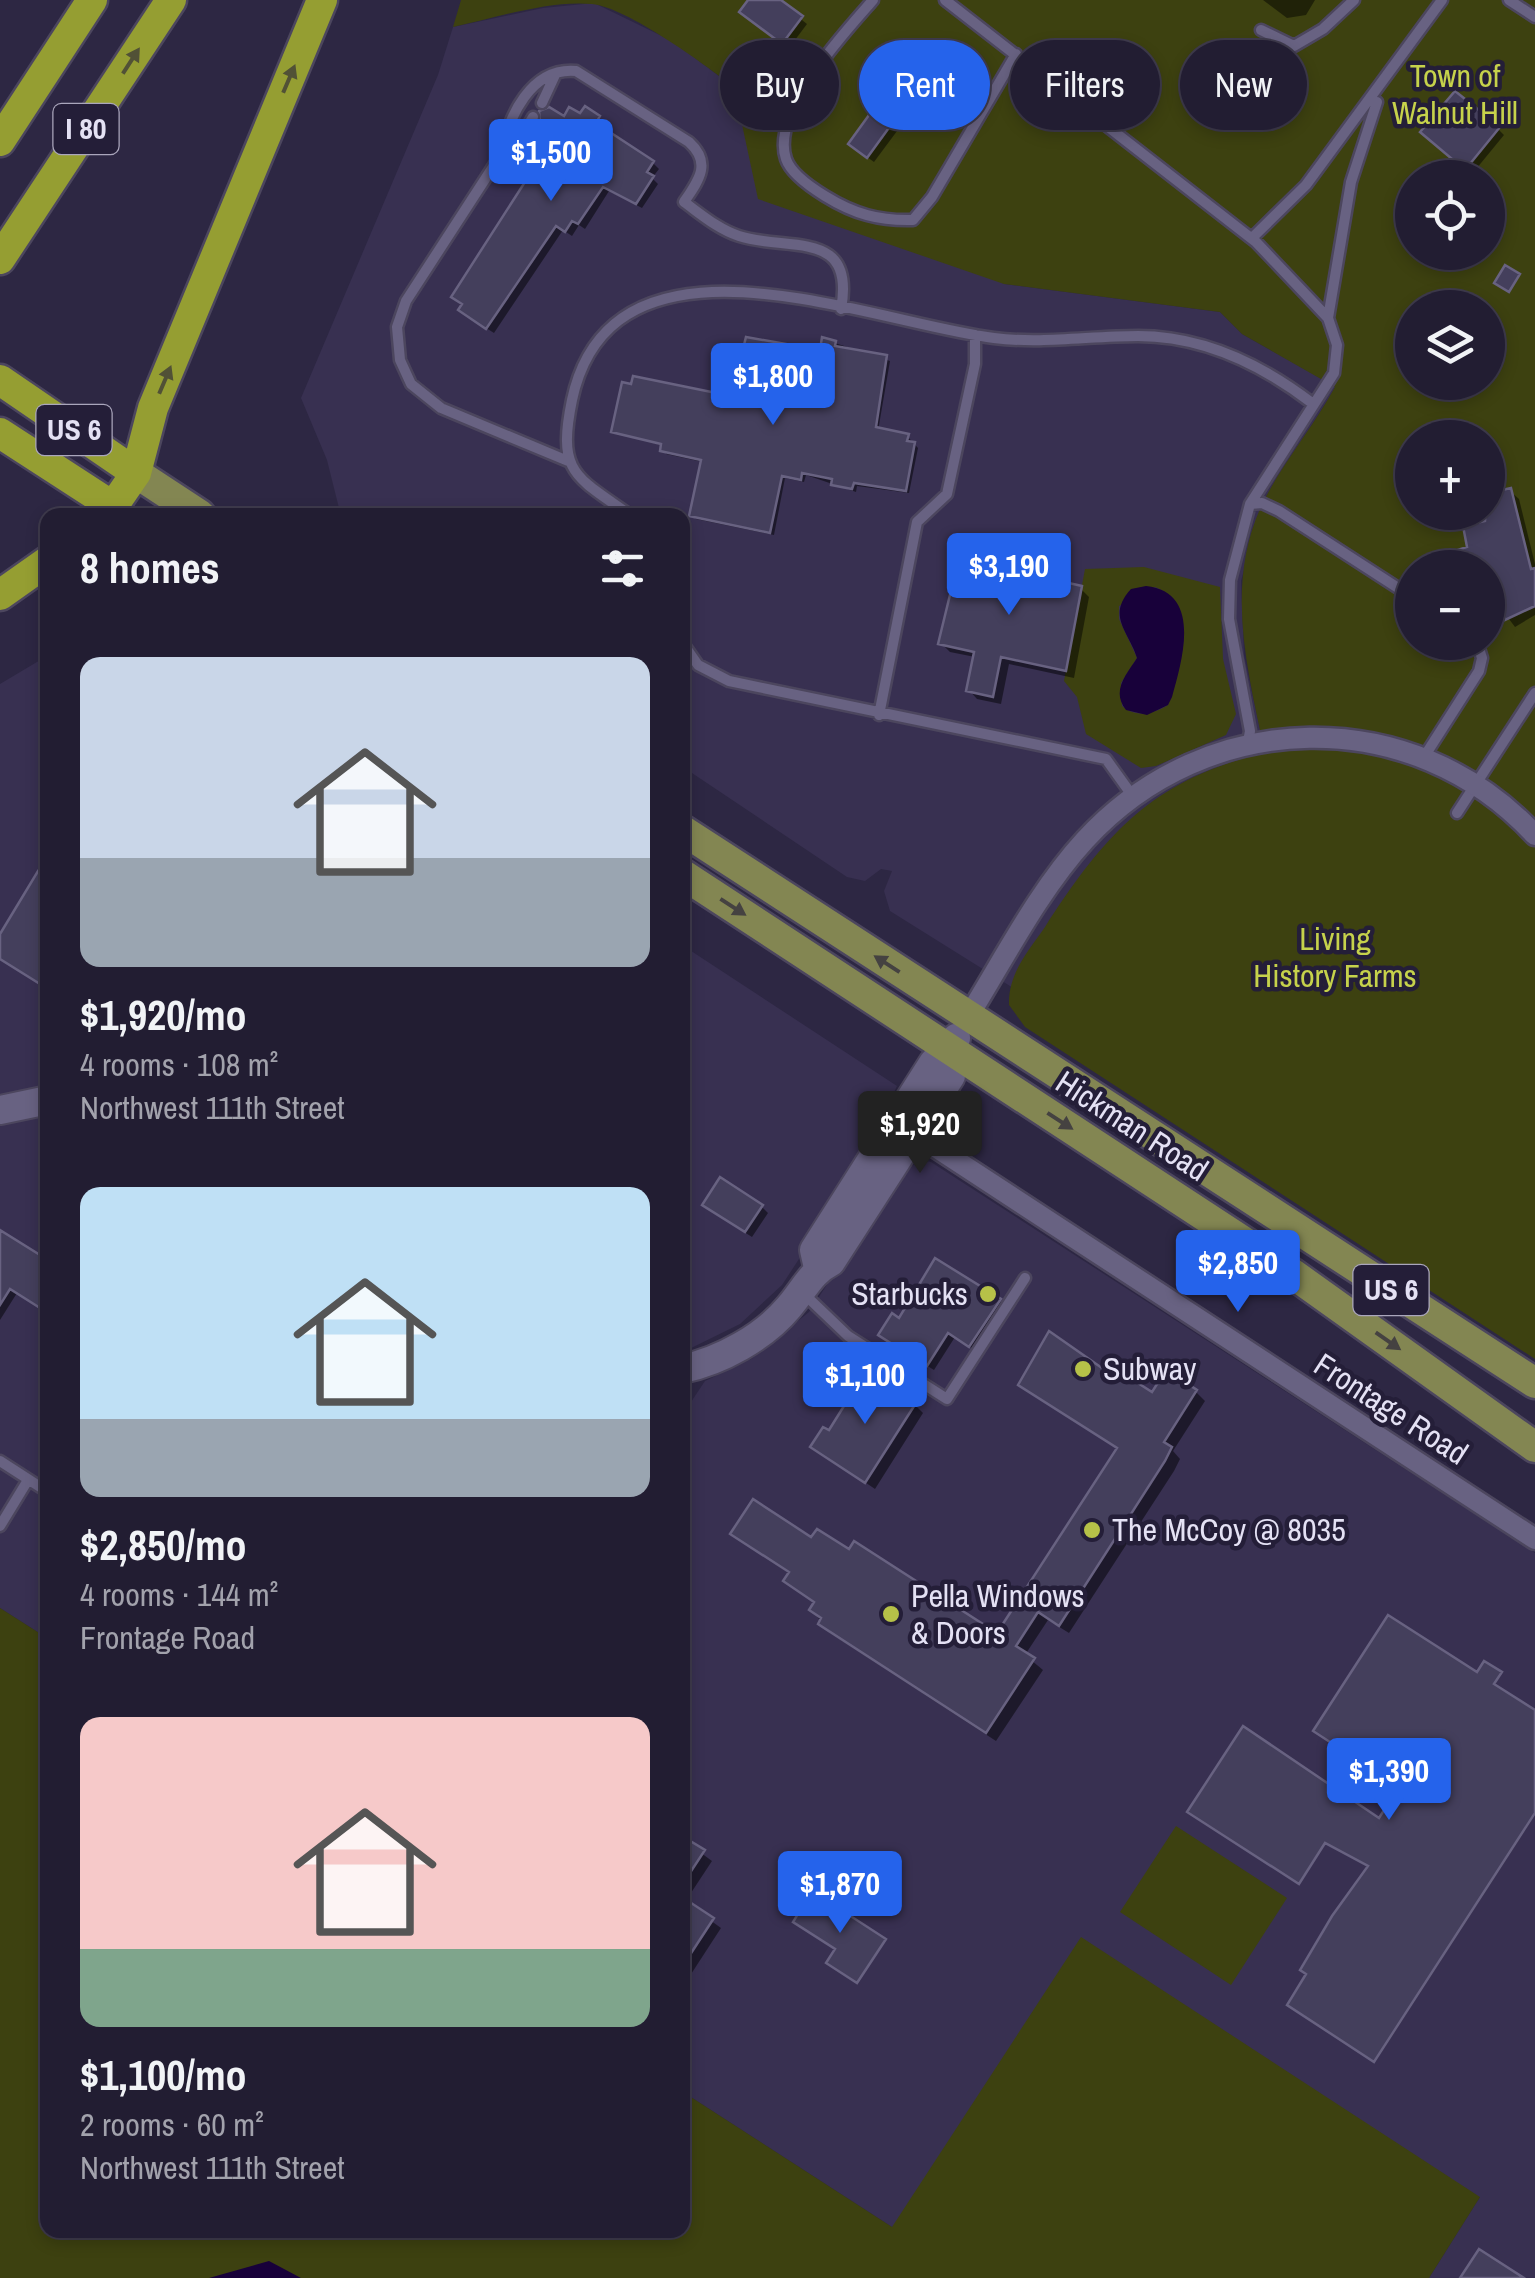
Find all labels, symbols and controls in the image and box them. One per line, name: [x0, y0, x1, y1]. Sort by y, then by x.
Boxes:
chip: Buy: [720, 40, 839, 130]
chip: Rent: [859, 40, 990, 130]
chip: Filters: [1010, 40, 1160, 130]
chip: New: [1180, 40, 1307, 130]
one-way arrow: [121, 47, 140, 74]
park label: Town of Walnut Hill: [1392, 54, 1518, 134]
one-way arrow: [282, 64, 298, 94]
road number: I 80: [54, 104, 118, 154]
pin: $1,500: [470, 119, 632, 204]
text: $1,500: [511, 130, 591, 173]
map controls: [1395, 160, 1505, 660]
button: locate: [1395, 160, 1505, 270]
button: layers: [1395, 290, 1505, 400]
pin: $1,800: [692, 343, 854, 428]
text: $1,800: [733, 354, 813, 397]
one-way arrow: [157, 364, 173, 394]
road number: US 6: [36, 405, 112, 455]
button: +: [1395, 420, 1505, 530]
pin: $3,190: [928, 533, 1090, 618]
text: 8 homes: [80, 540, 220, 596]
icon: filters: [595, 541, 650, 596]
text: $3,190: [969, 544, 1049, 587]
button: −: [1395, 550, 1505, 660]
icon: home: [275, 722, 455, 902]
one-way arrow: [719, 898, 747, 916]
park label: Living History Farms: [1253, 917, 1417, 997]
one-way arrow: [873, 955, 900, 973]
text: $1,920/mo: [80, 987, 247, 1043]
text: 4 rooms · 108 m²: [80, 1043, 278, 1086]
street label: Hickman Road: [1048, 1060, 1217, 1191]
text: Northwest 111th Street: [80, 1086, 345, 1129]
pin: $1,920: [839, 1091, 1001, 1176]
text: $1,920: [880, 1102, 960, 1145]
one-way arrow: [1047, 1111, 1074, 1130]
pin: $2,850: [1157, 1230, 1319, 1315]
text: $2,850: [1198, 1241, 1278, 1284]
icon: home: [275, 1252, 455, 1432]
road number: US 6: [1354, 1265, 1428, 1315]
place label: Starbucks: [851, 1272, 968, 1315]
marker: Starbucks: [977, 1283, 999, 1305]
one-way arrow: [1375, 1331, 1402, 1350]
pin: $1,100: [784, 1342, 946, 1427]
street label: Frontage Road: [1306, 1343, 1476, 1474]
place label: Subway: [1103, 1347, 1196, 1390]
text: $1,100: [825, 1353, 905, 1396]
marker: Subway: [1072, 1358, 1094, 1380]
place label: The McCoy @ 8035: [1112, 1508, 1346, 1551]
text: $2,850/mo: [80, 1517, 247, 1573]
marker: The McCoy @ 8035: [1081, 1519, 1103, 1541]
text: 4 rooms · 144 m²: [80, 1573, 278, 1616]
place label: Pella Windows & Doors: [911, 1574, 1085, 1654]
marker: Pella Windows & Doors: [880, 1603, 902, 1625]
text: Frontage Road: [80, 1616, 255, 1659]
pin: $1,390: [1308, 1738, 1470, 1823]
text: $1,390: [1349, 1749, 1429, 1792]
icon: home: [275, 1782, 455, 1962]
pin: $1,870: [759, 1851, 921, 1936]
text: $1,870: [800, 1862, 880, 1905]
text: $1,100/mo: [80, 2047, 247, 2103]
text: 2 rooms · 60 m²: [80, 2103, 264, 2146]
text: Northwest 111th Street: [80, 2146, 345, 2189]

